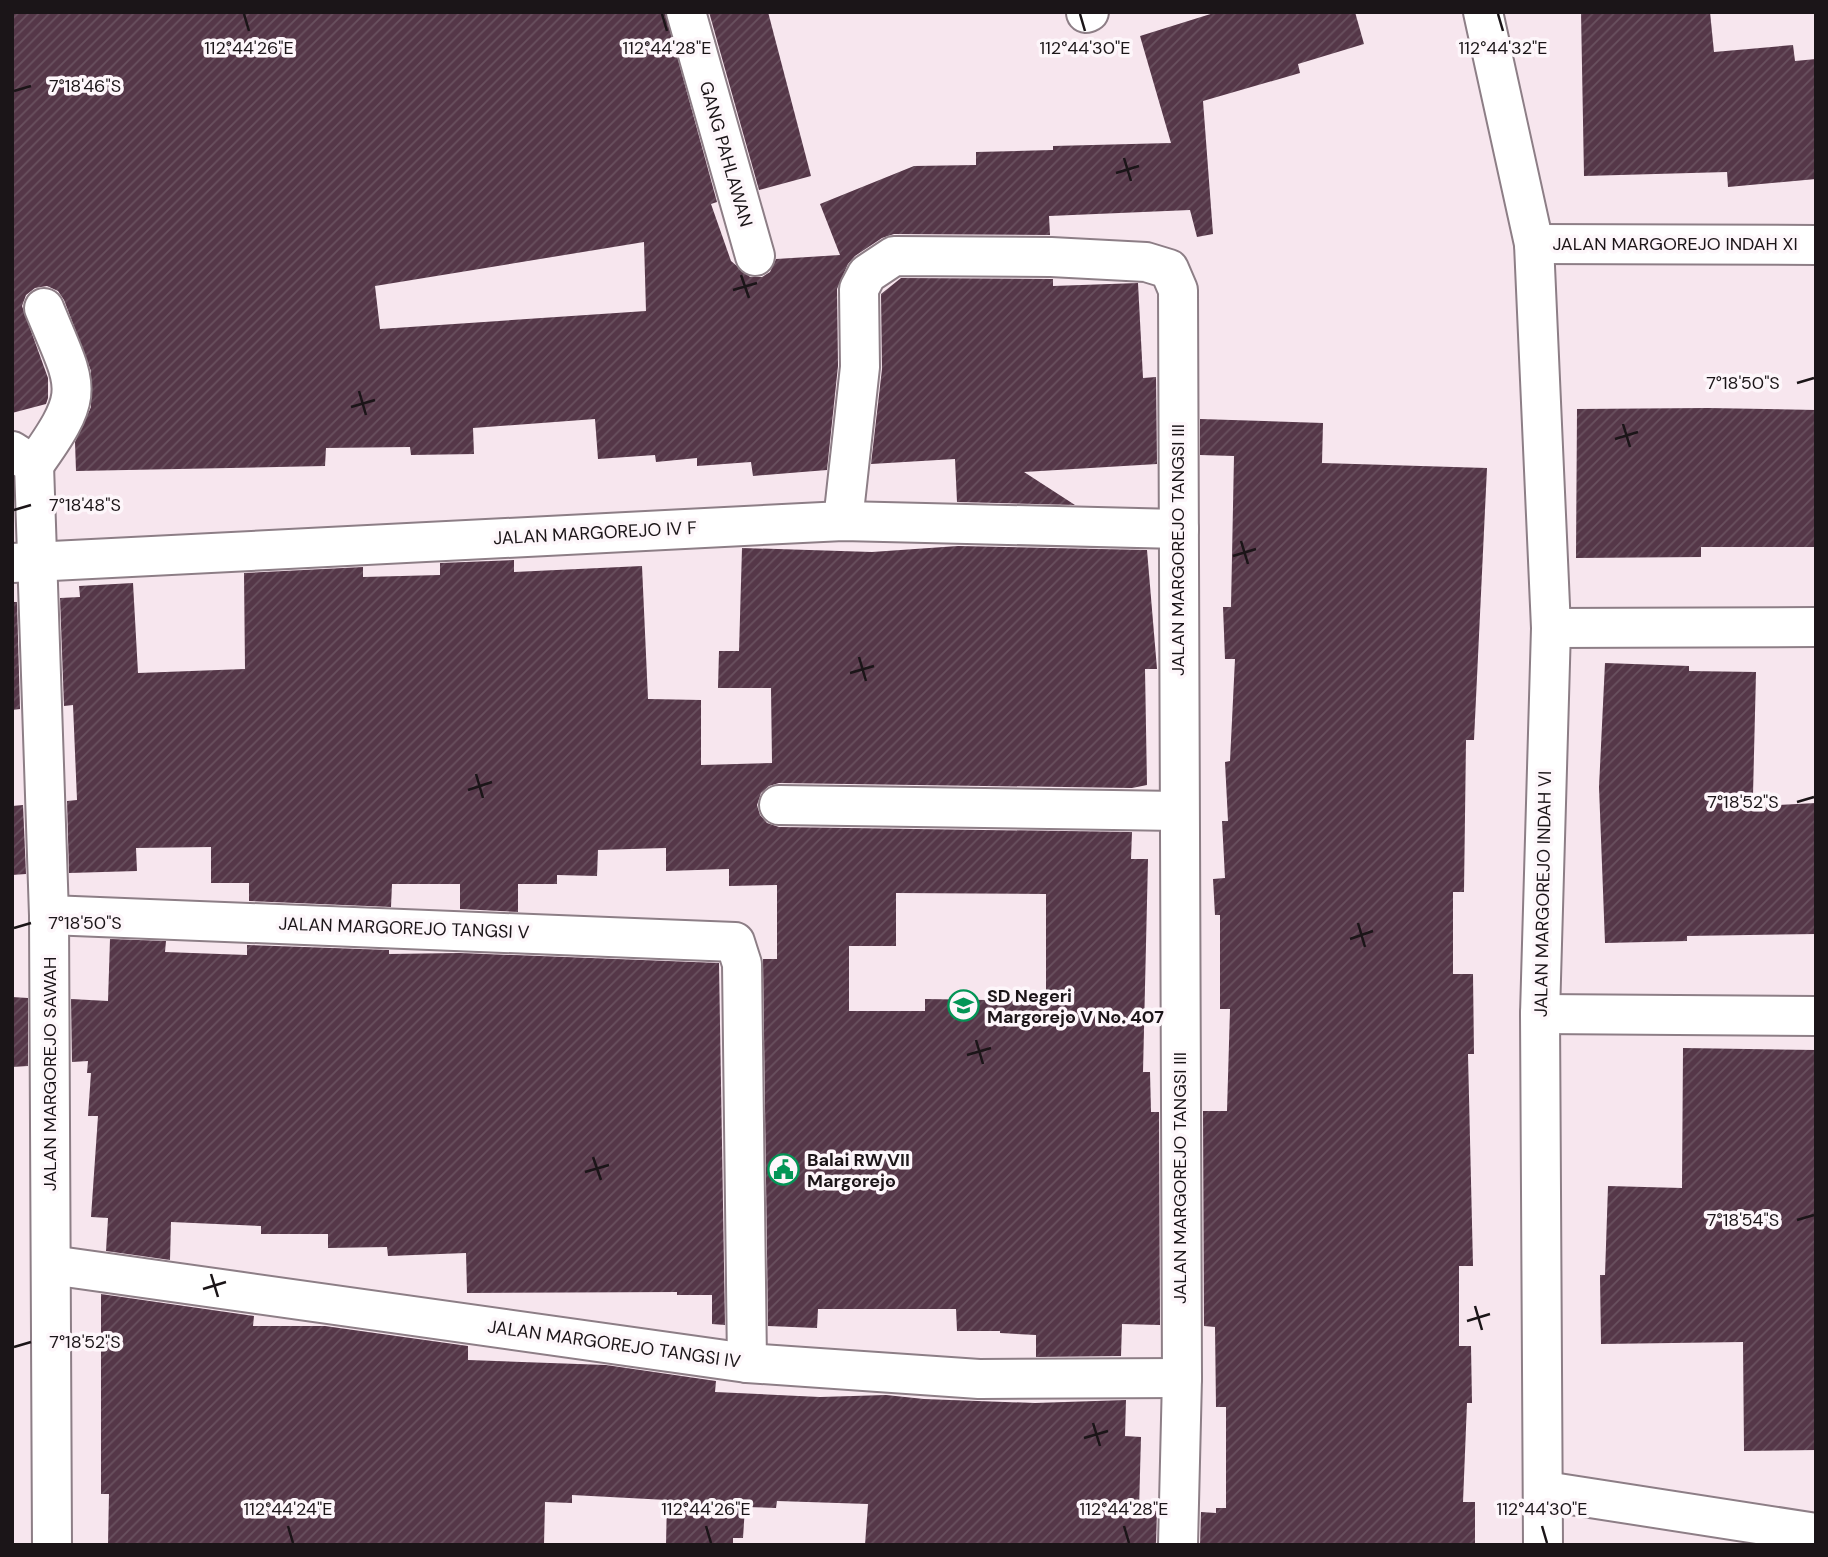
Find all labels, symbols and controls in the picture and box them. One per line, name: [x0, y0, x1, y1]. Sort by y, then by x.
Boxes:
text: 112°44'26"E: [204, 36, 294, 60]
text: 112°44'28"E: [623, 36, 711, 60]
text: 112°44'30"E: [1040, 36, 1130, 60]
text: 112°44'32"E: [1459, 36, 1547, 60]
text: 7°18'46"S: [49, 74, 121, 98]
street label: GANG PAHLAWAN: [694, 78, 758, 230]
street label: JALAN MARGOREJO INDAH XI: [1552, 232, 1798, 256]
text: 7°18'50"S: [1706, 371, 1780, 395]
street label: JALAN MARGOREJO TANGSI III: [1166, 424, 1190, 676]
text: 7°18'48"S: [49, 493, 121, 517]
street label: JALAN MARGOREJO IV F: [493, 516, 698, 550]
street label: JALAN MARGOREJO INDAH VI: [1529, 771, 1557, 1017]
text: 7°18'52"S: [1707, 790, 1779, 814]
text: 7°18'50"S: [48, 911, 122, 935]
street label: JALAN MARGOREJO TANGSI V: [278, 912, 530, 944]
street label: JALAN MARGOREJO SAWAH: [38, 957, 62, 1191]
place label: SD Negeri Margorejo V No. 407: [987, 984, 1164, 1029]
school or university icon: SD Negeri Margorejo V No. 407: [947, 989, 981, 1023]
street label: JALAN MARGOREJO TANGSI III: [1168, 1052, 1192, 1304]
place label: Balai RW VII Margorejo: [807, 1148, 910, 1193]
public building icon: Balai RW VII Margorejo: [767, 1153, 801, 1187]
text: 7°18'54"S: [1707, 1208, 1779, 1232]
street label: JALAN MARGOREJO TANGSI IV: [486, 1314, 742, 1374]
text: 7°18'52"S: [49, 1330, 121, 1354]
text: 112°44'24"E: [244, 1497, 332, 1521]
text: 112°44'26"E: [661, 1497, 751, 1521]
text: 112°44'28"E: [1080, 1497, 1168, 1521]
text: 112°44'30"E: [1497, 1497, 1587, 1521]

